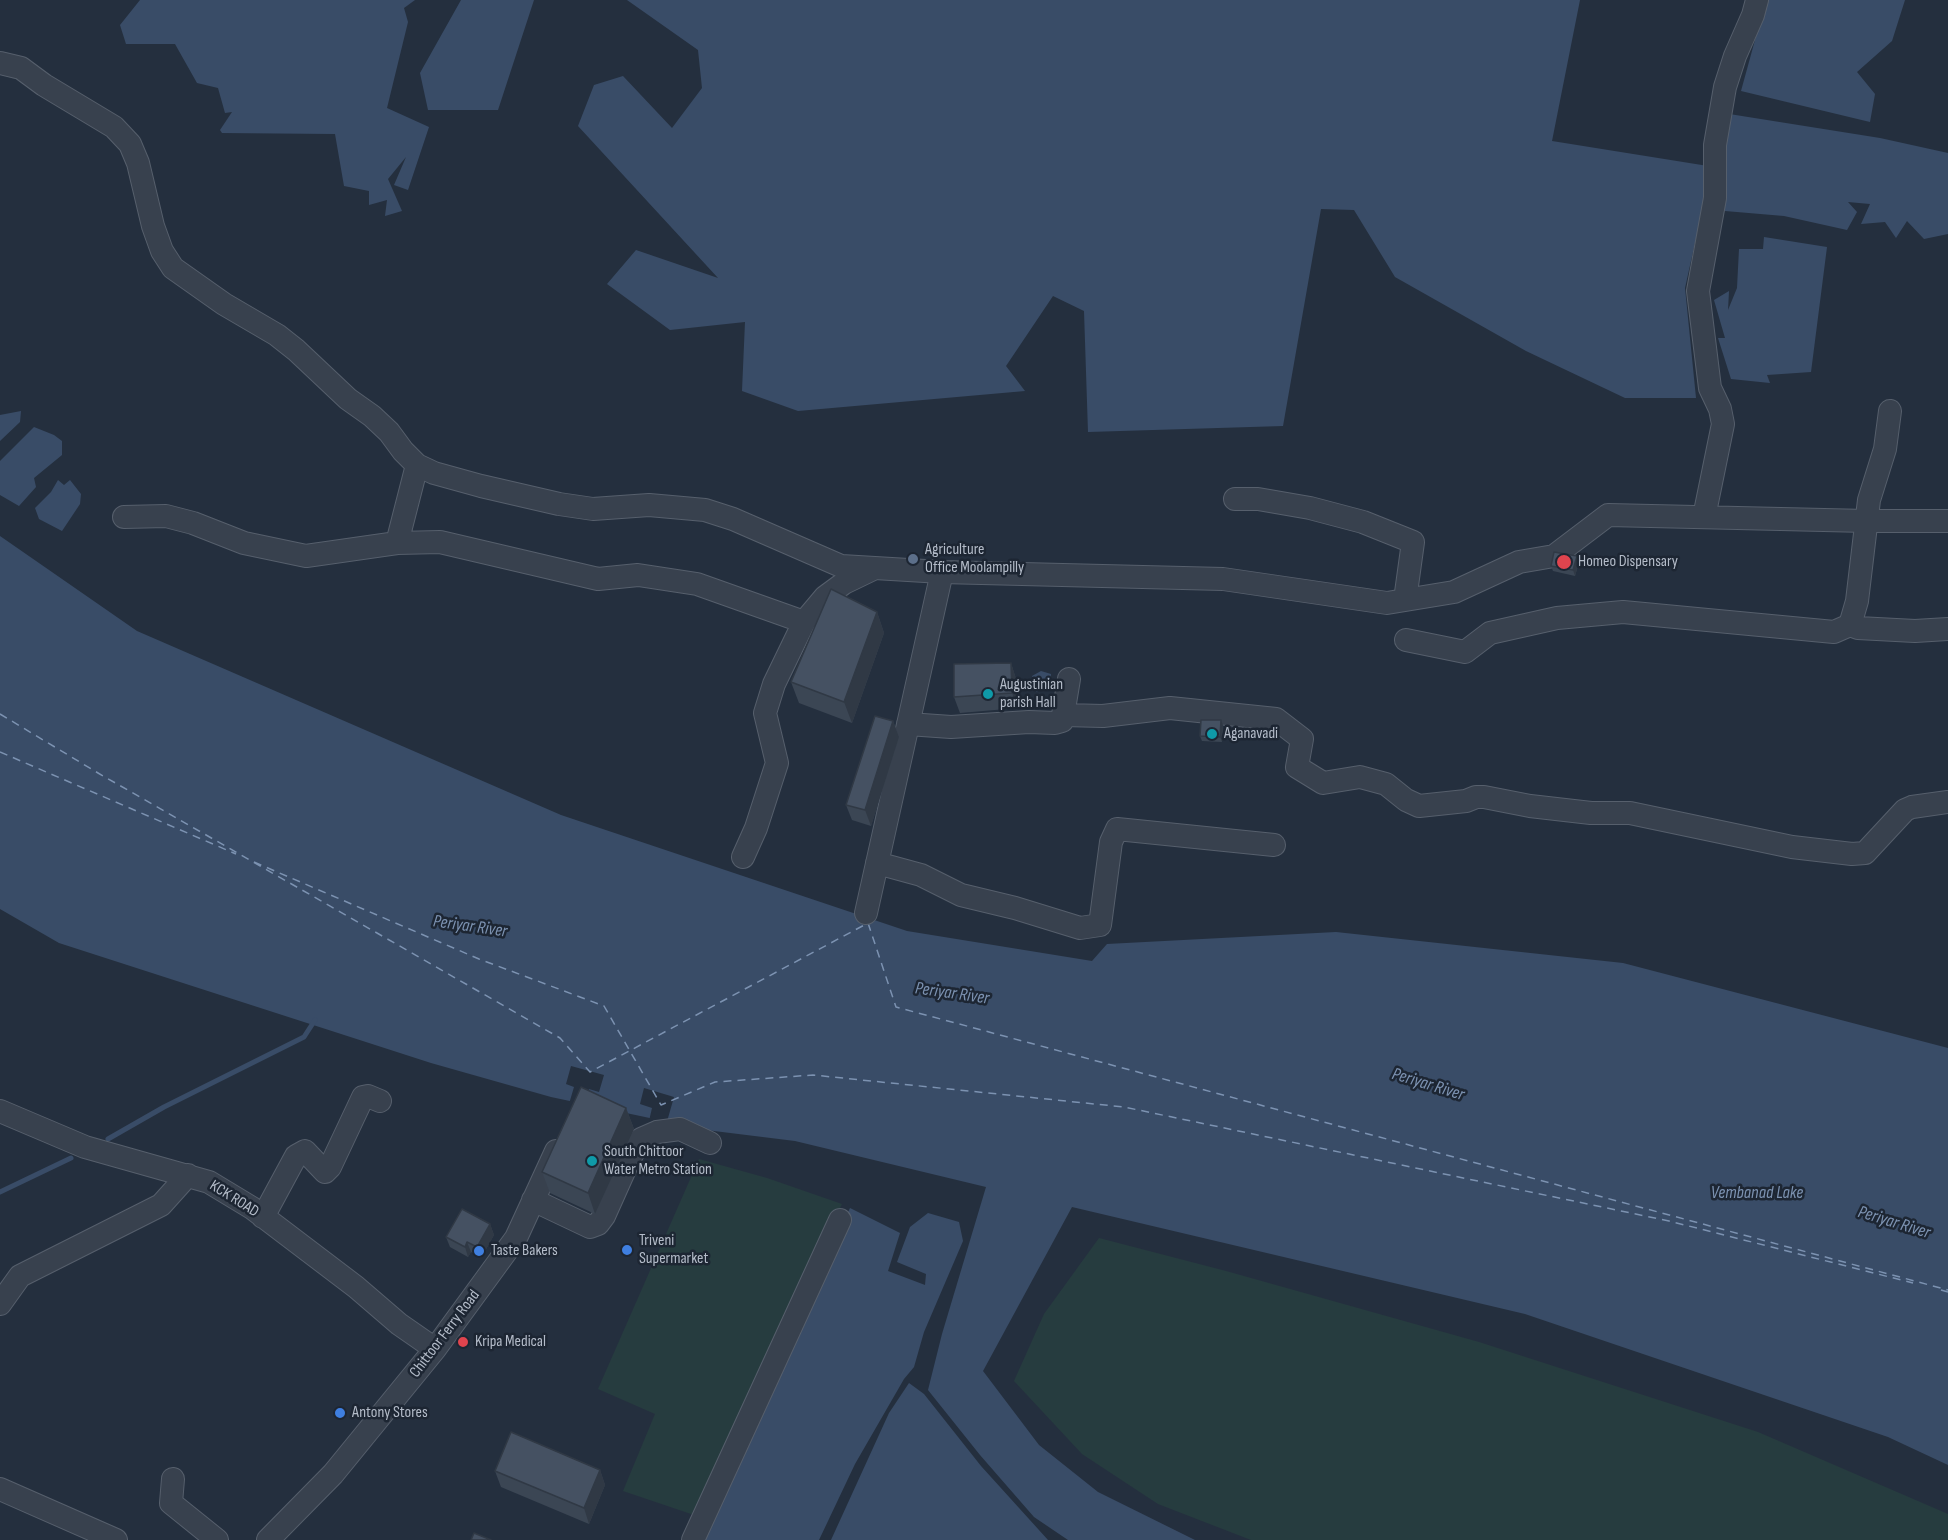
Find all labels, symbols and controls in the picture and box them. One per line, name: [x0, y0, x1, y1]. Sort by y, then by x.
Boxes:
place label: Agriculture Office Moolampilly: [925, 540, 1024, 578]
marker: Agriculture Office Moolampilly: [906, 552, 920, 566]
place label: Homeo Dispensary: [1578, 552, 1678, 572]
marker: Homeo Dispensary: [1555, 553, 1573, 571]
place label: Augustinian parish Hall: [1000, 675, 1063, 713]
marker: Augustinian parish Hall: [981, 687, 995, 701]
place label: Aganavadi: [1224, 724, 1278, 744]
marker: Aganavadi: [1205, 727, 1219, 741]
water label: Periyar River: [432, 911, 508, 943]
water label: Periyar River: [914, 978, 990, 1010]
water label: Periyar River: [1389, 1064, 1467, 1106]
place label: South Chittoor Water Metro Station: [604, 1142, 712, 1180]
marker: South Chittoor Water Metro Station: [585, 1154, 599, 1168]
street label: KCK ROAD: [206, 1176, 262, 1222]
water label: Vembanad Lake: [1711, 1182, 1803, 1204]
water label: Periyar River: [1855, 1202, 1933, 1244]
place label: Triveni Supermarket: [639, 1231, 708, 1269]
place label: Taste Bakers: [491, 1241, 558, 1261]
marker: Triveni Supermarket: [620, 1243, 634, 1257]
marker: Taste Bakers: [472, 1244, 486, 1258]
street label: Chittoor Ferry Road: [406, 1286, 484, 1382]
place label: Kripa Medical: [475, 1332, 546, 1352]
marker: Kripa Medical: [456, 1335, 470, 1349]
place label: Antony Stores: [352, 1403, 428, 1423]
marker: Antony Stores: [333, 1406, 347, 1420]

